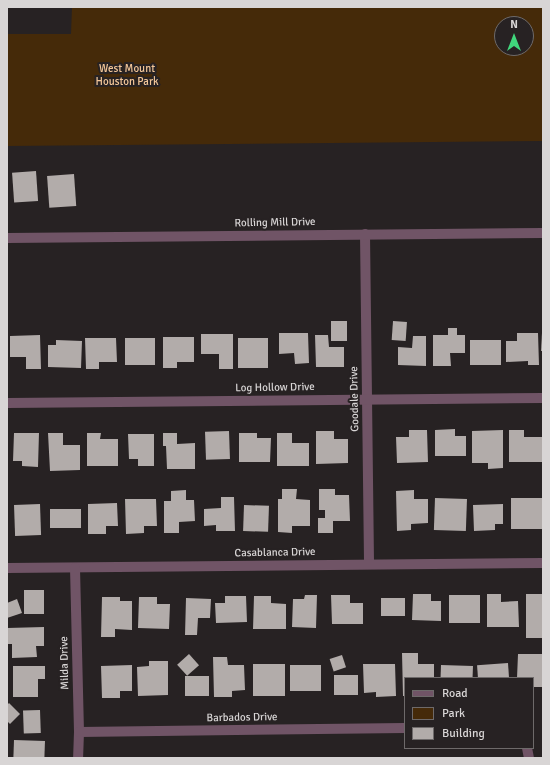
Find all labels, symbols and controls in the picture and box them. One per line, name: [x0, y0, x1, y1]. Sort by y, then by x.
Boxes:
north arrow: [494, 16, 534, 56]
text: N: [510, 18, 518, 31]
park label: West Mount Houston Park: [96, 63, 158, 89]
street label: Rolling Mill Drive: [234, 216, 316, 230]
street label: Goodale Drive: [348, 366, 362, 432]
street label: Log Hollow Drive: [235, 381, 315, 395]
street label: Casablanca Drive: [234, 546, 316, 560]
street label: Milda Drive: [58, 636, 72, 690]
legend: [404, 677, 534, 749]
text: Road: [442, 686, 468, 701]
text: Park: [442, 706, 465, 721]
street label: Barbados Drive: [206, 711, 278, 725]
text: Building: [442, 726, 485, 741]

